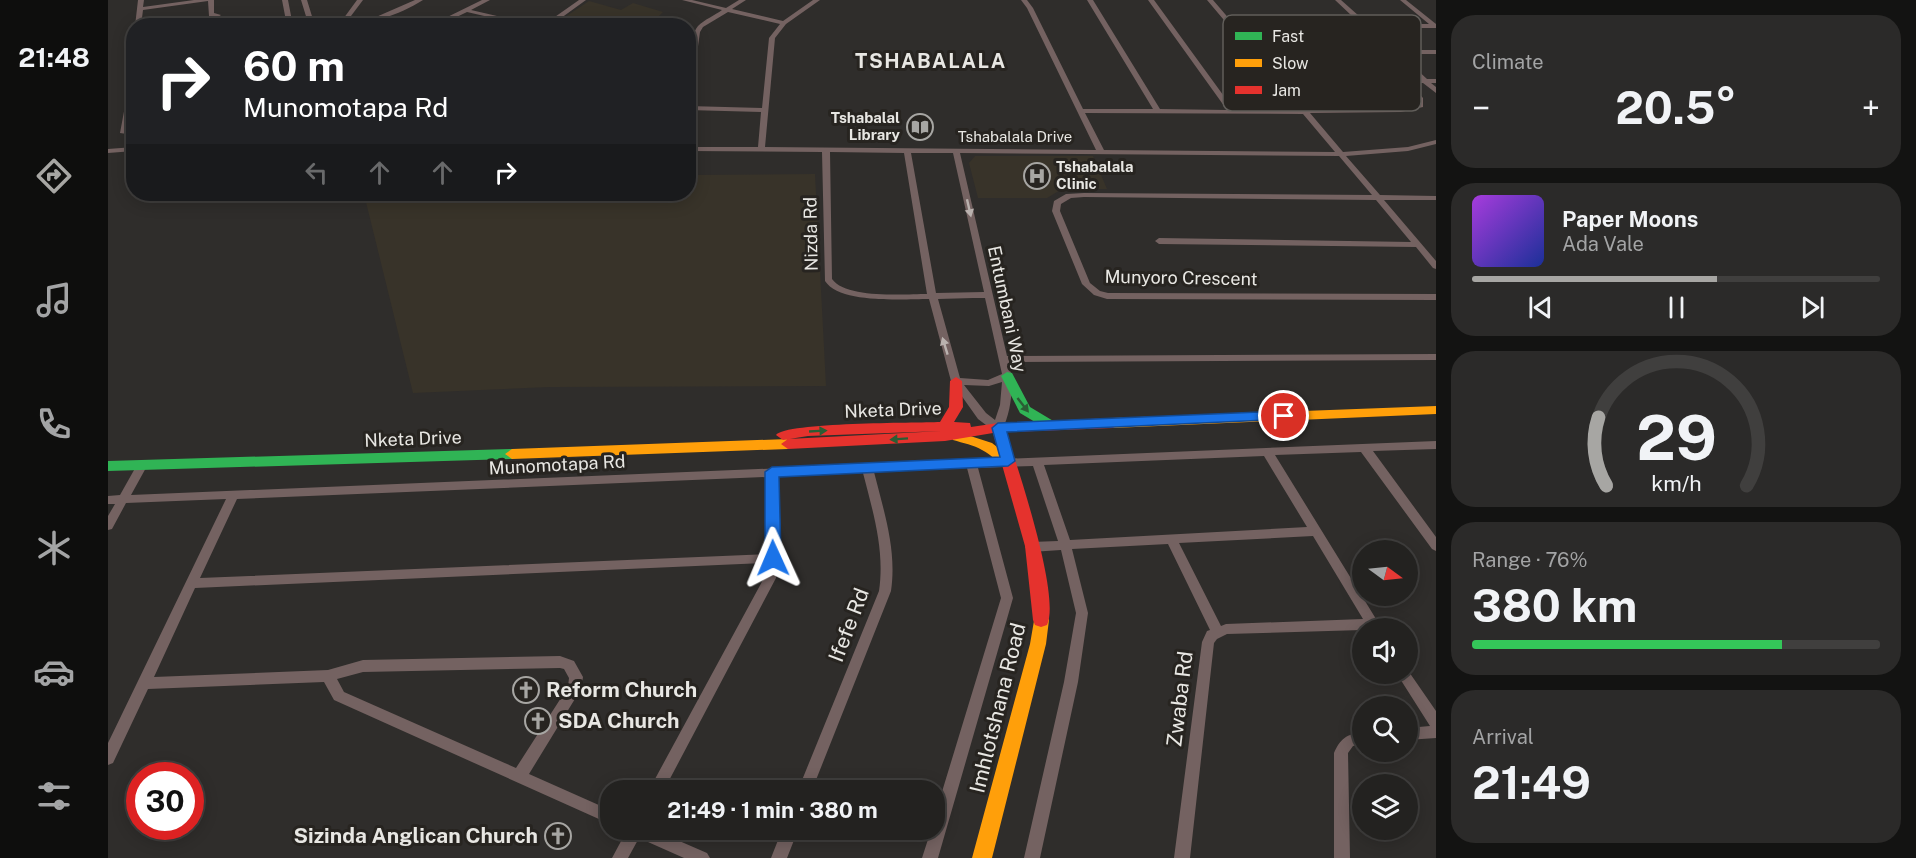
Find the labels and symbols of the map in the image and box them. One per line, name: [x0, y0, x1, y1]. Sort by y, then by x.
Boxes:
legend: [1223, 15, 1421, 111]
text: Fast: [1272, 27, 1304, 46]
district label: TSHABALALA: [855, 49, 1007, 73]
text: Slow: [1272, 54, 1309, 73]
text: Jam: [1272, 81, 1301, 100]
place label: Tshabalal Library: [831, 109, 901, 143]
library icon: Tshabalal Library: [905, 112, 935, 142]
street label: Tshabalala Drive: [958, 128, 1072, 145]
place label: Tshabalala Clinic: [1056, 158, 1134, 192]
hospital icon: Tshabalala Clinic: [1022, 161, 1052, 191]
street label: Nizda Rd: [799, 197, 822, 271]
one-way arrow: [965, 199, 974, 218]
street label: Entumbani Way: [984, 244, 1031, 375]
street label: Munyoro Crescent: [1104, 266, 1258, 289]
one-way arrow: [940, 337, 949, 355]
pin: [1258, 390, 1309, 441]
street label: Nketa Drive: [844, 397, 942, 422]
one-way arrow: [1017, 397, 1030, 413]
street label: Nketa Drive: [364, 426, 462, 451]
one-way arrow: [809, 426, 828, 435]
one-way arrow: [889, 434, 908, 444]
street label: Munomotapa Rd: [488, 450, 626, 479]
position arrow: [741, 526, 805, 590]
north arrow: [1352, 540, 1418, 606]
street label: Ifefe Rd: [823, 584, 874, 665]
street label: Imhlotshana Road: [964, 620, 1031, 796]
street label: Zwaba Rd: [1161, 650, 1198, 748]
church icon: Reform Church: [511, 675, 541, 705]
place label: Reform Church: [546, 677, 697, 702]
church icon: SDA Church: [523, 706, 553, 736]
place label: SDA Church: [558, 708, 680, 733]
speed limit sign: 30: [126, 762, 204, 840]
church icon: Sizinda Anglican Church: [543, 821, 573, 851]
place label: Sizinda Anglican Church: [294, 823, 538, 848]

